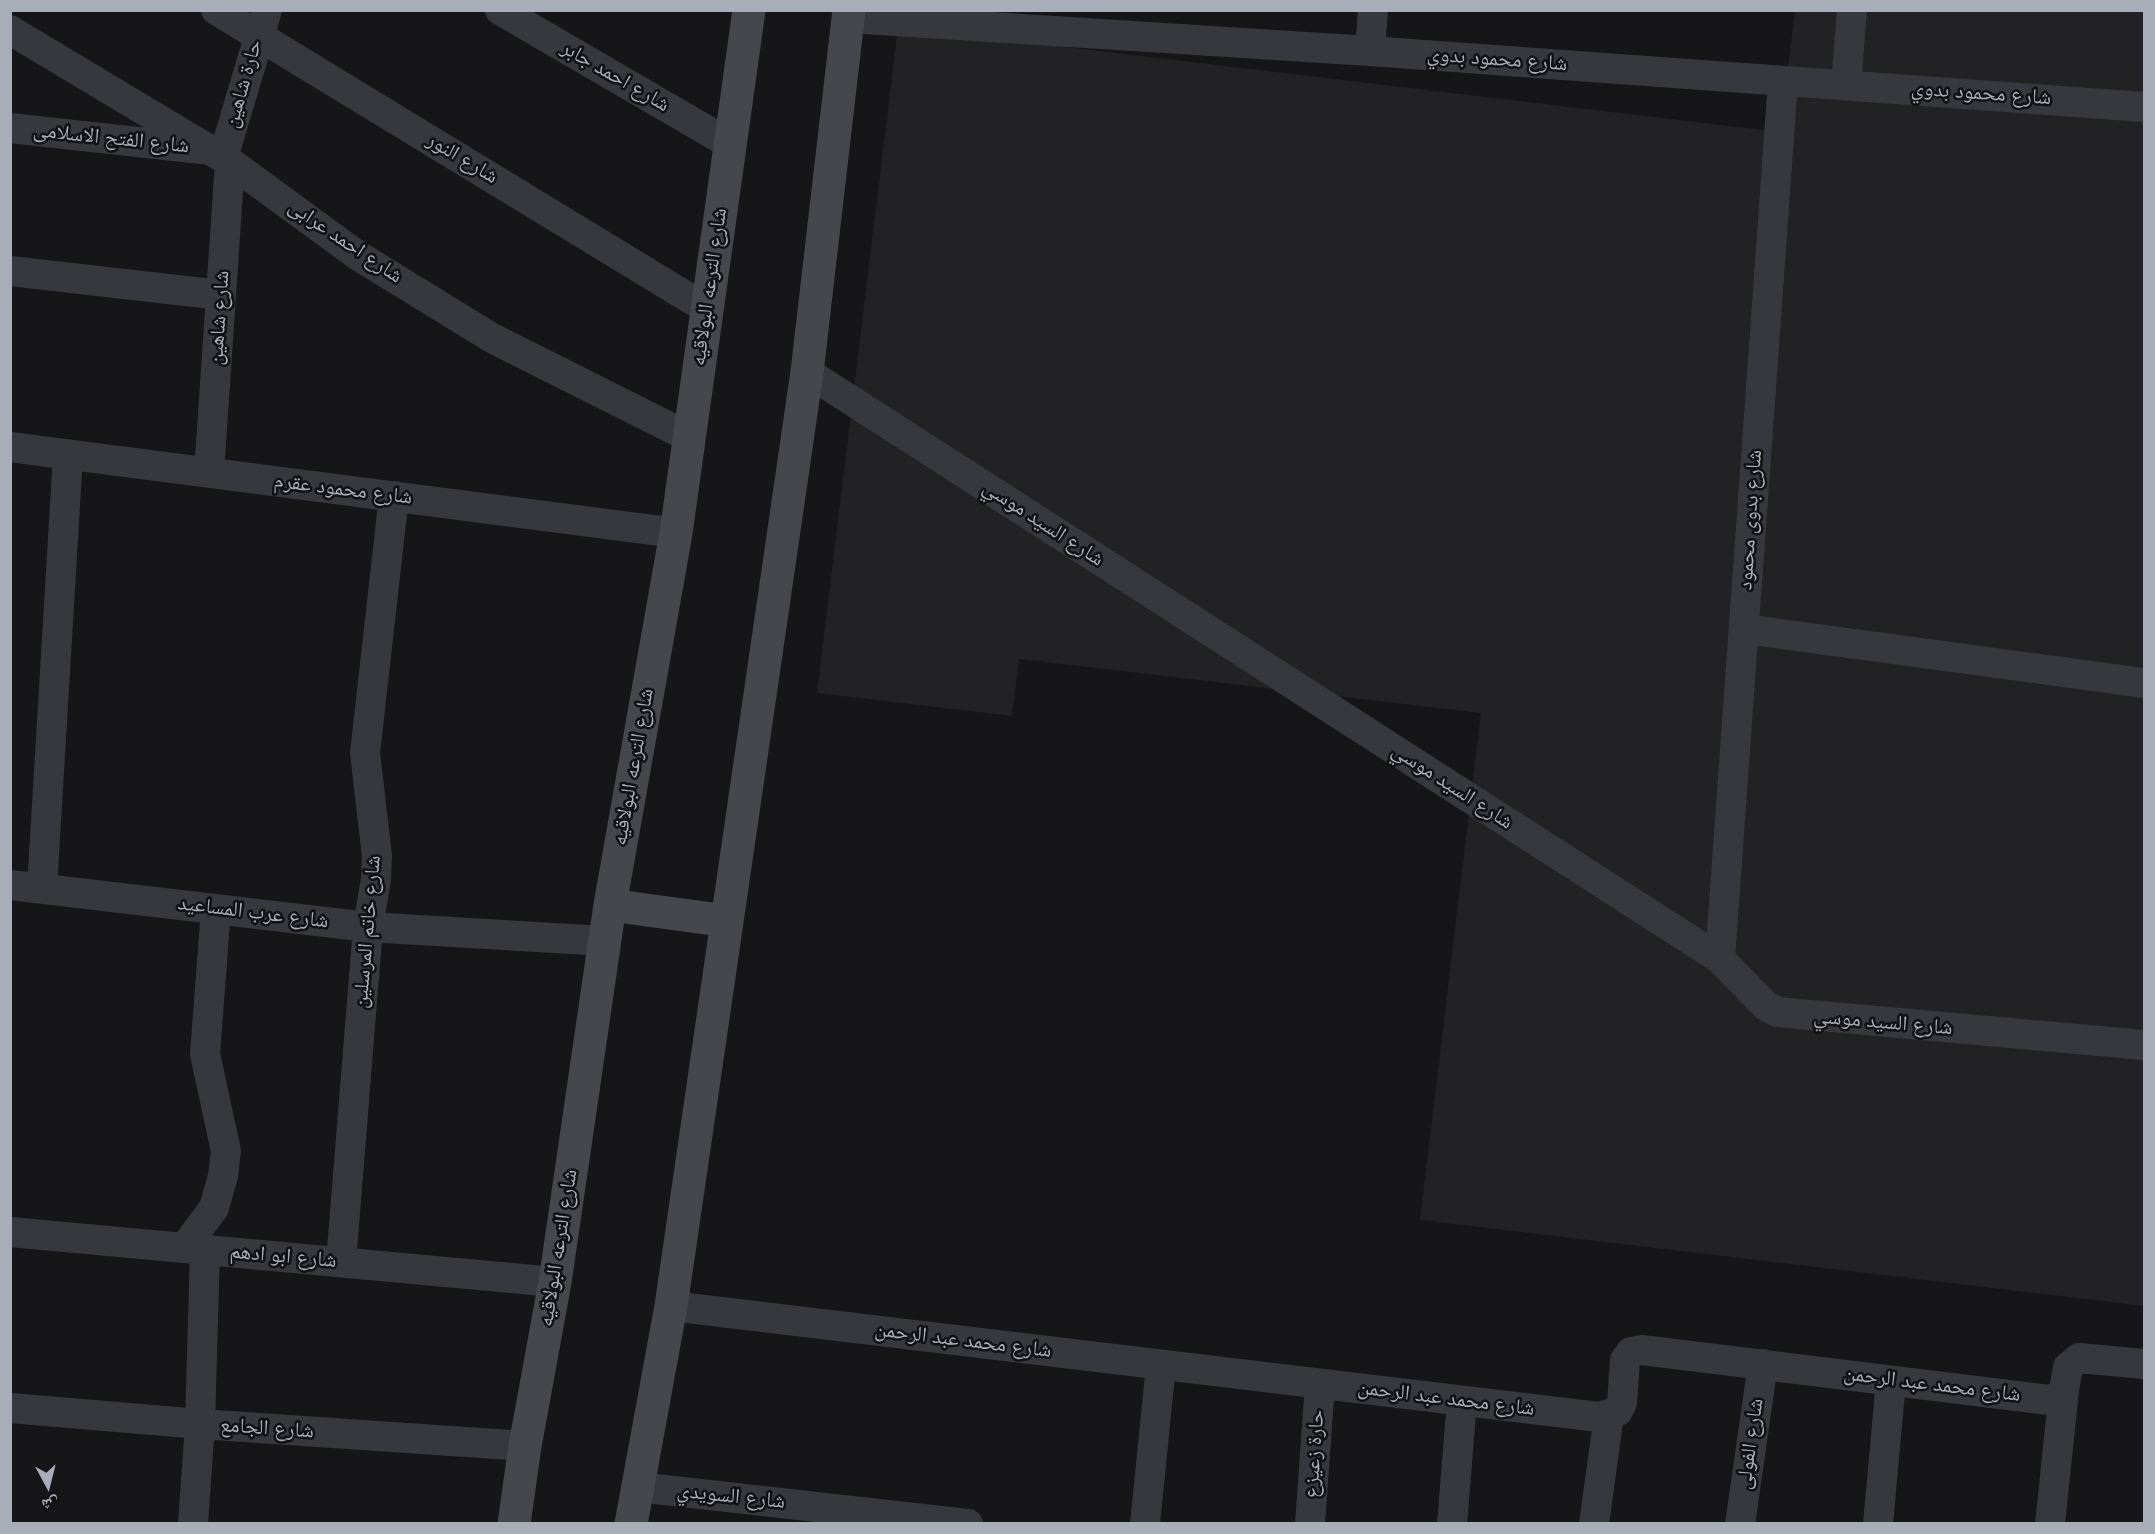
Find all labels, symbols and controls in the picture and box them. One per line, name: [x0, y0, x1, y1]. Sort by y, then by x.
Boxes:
street label: شارع احمد جابر: [556, 36, 674, 118]
street label: حارة شاهين: [219, 37, 269, 131]
street label: شارع محمود بدوي: [1426, 43, 1568, 77]
street label: شارع محمود بدوي: [1910, 77, 2052, 111]
street label: شارع الفتح الاسلامى: [32, 118, 190, 160]
street label: شارع النور: [422, 128, 502, 190]
street label: شارع احمد عرابى: [283, 195, 407, 289]
street label: شارع الترعه البولاقيه: [686, 207, 734, 367]
street label: شارع شاهين: [204, 270, 236, 366]
street label: شارع بدوى محمود: [1734, 449, 1768, 591]
street label: شارع محمود عقرم: [272, 469, 414, 511]
street label: شارع السيد موسي: [978, 475, 1108, 573]
street label: شارع الترعه البولاقيه: [608, 687, 660, 847]
street label: شارع السيد موسي: [1387, 738, 1517, 836]
street label: شارع خاتم المرسلين: [349, 854, 387, 1010]
street label: شارع عرب المساعيد: [176, 891, 330, 935]
street label: شارع السيد موسي: [1812, 1004, 1954, 1042]
street label: شارع الترعه البولاقيه: [534, 1168, 584, 1328]
street label: شارع ابو ادهم: [229, 1240, 337, 1274]
street label: شارع محمد عبد الرحمن: [873, 1318, 1053, 1364]
street label: شارع محمد عبد الرحمن: [1842, 1362, 2022, 1408]
street label: شارع محمد عبد الرحمن: [1356, 1376, 1536, 1422]
street label: شارع الفولى: [1732, 1397, 1770, 1491]
street label: حارة زعيزع: [1299, 1409, 1331, 1499]
street label: شارع الجامع: [219, 1413, 315, 1445]
north arrow: [18, 1456, 78, 1516]
street label: شارع السويدي: [676, 1479, 786, 1515]
text: ش: [40, 1492, 60, 1517]

